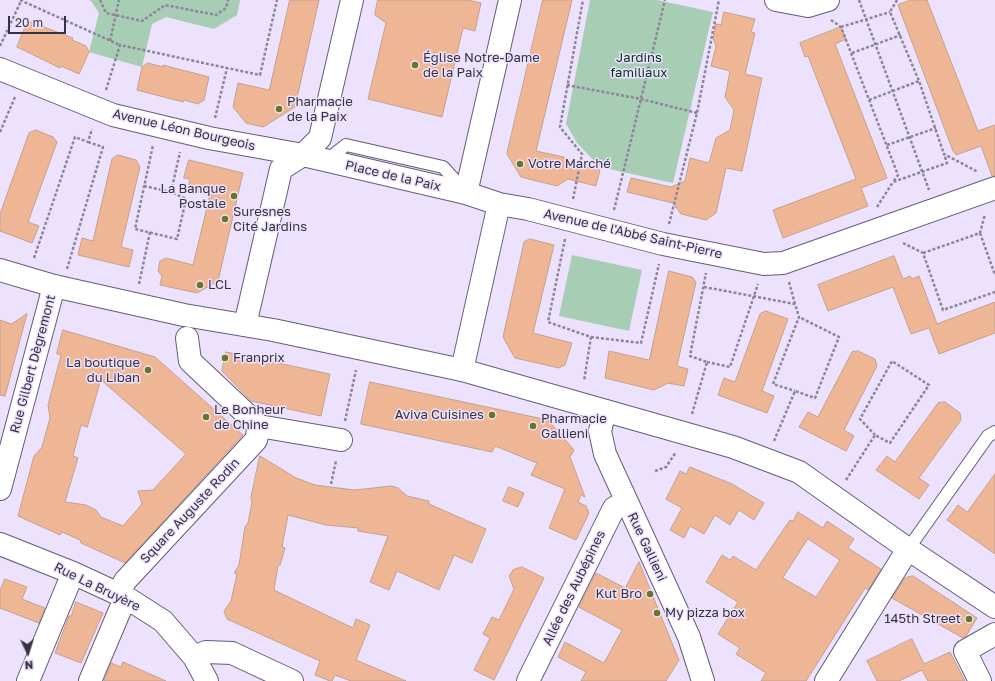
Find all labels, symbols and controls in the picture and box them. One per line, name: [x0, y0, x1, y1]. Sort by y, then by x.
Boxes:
scale bar: [10, 8, 68, 34]
text: 20 m: [15, 15, 43, 30]
place label: Église Notre-Dame de la Paix: [423, 50, 540, 81]
park label: Jardins familiaux: [611, 50, 667, 81]
marker: Église Notre-Dame de la Paix: [410, 60, 420, 70]
place label: Pharmacie de la Paix: [287, 94, 353, 125]
marker: Pharmacie de la Paix: [274, 104, 284, 114]
street label: Avenue Léon Bourgeois: [111, 106, 257, 154]
place label: Votre Marché: [528, 156, 611, 172]
street label: Place de la Paix: [344, 157, 442, 195]
marker: Votre Marché: [515, 159, 525, 169]
place label: La Banque Postale: [160, 181, 226, 212]
marker: La Banque Postale: [229, 191, 239, 201]
place label: Suresnes Cité Jardins: [233, 204, 307, 235]
street label: Avenue de l'Abbé Saint-Pierre: [542, 206, 724, 262]
marker: Suresnes Cité Jardins: [220, 214, 230, 224]
place label: LCL: [208, 277, 231, 293]
marker: LCL: [195, 280, 205, 290]
street label: Rue Gilbert Dègremont: [7, 293, 59, 435]
place label: Franprix: [233, 350, 285, 366]
marker: Franprix: [220, 353, 230, 363]
place label: La boutique du Liban: [66, 355, 140, 386]
marker: La boutique du Liban: [143, 365, 153, 375]
place label: Le Bonheur de Chine: [214, 402, 285, 433]
place label: Aviva Cuisines: [395, 407, 484, 423]
marker: Aviva Cuisines: [487, 410, 497, 420]
place label: Pharmacie Gallieni: [541, 411, 607, 442]
marker: Le Bonheur de Chine: [201, 412, 211, 422]
marker: Pharmacie Gallieni: [528, 421, 538, 431]
street label: Square Auguste Rodin: [137, 455, 243, 567]
street label: Rue Gallieni: [624, 510, 670, 584]
street label: Allée des Aubépines: [539, 528, 609, 648]
street label: Rue La Bruyère: [51, 559, 143, 615]
place label: Kut Bro: [596, 586, 642, 602]
marker: Kut Bro: [645, 589, 655, 599]
place label: My pizza box: [665, 605, 745, 621]
marker: My pizza box: [652, 608, 662, 618]
place label: 145th Street: [884, 611, 961, 627]
marker: 145th Street: [964, 614, 974, 624]
north arrow: [8, 633, 48, 673]
text: N: [24, 659, 34, 672]

